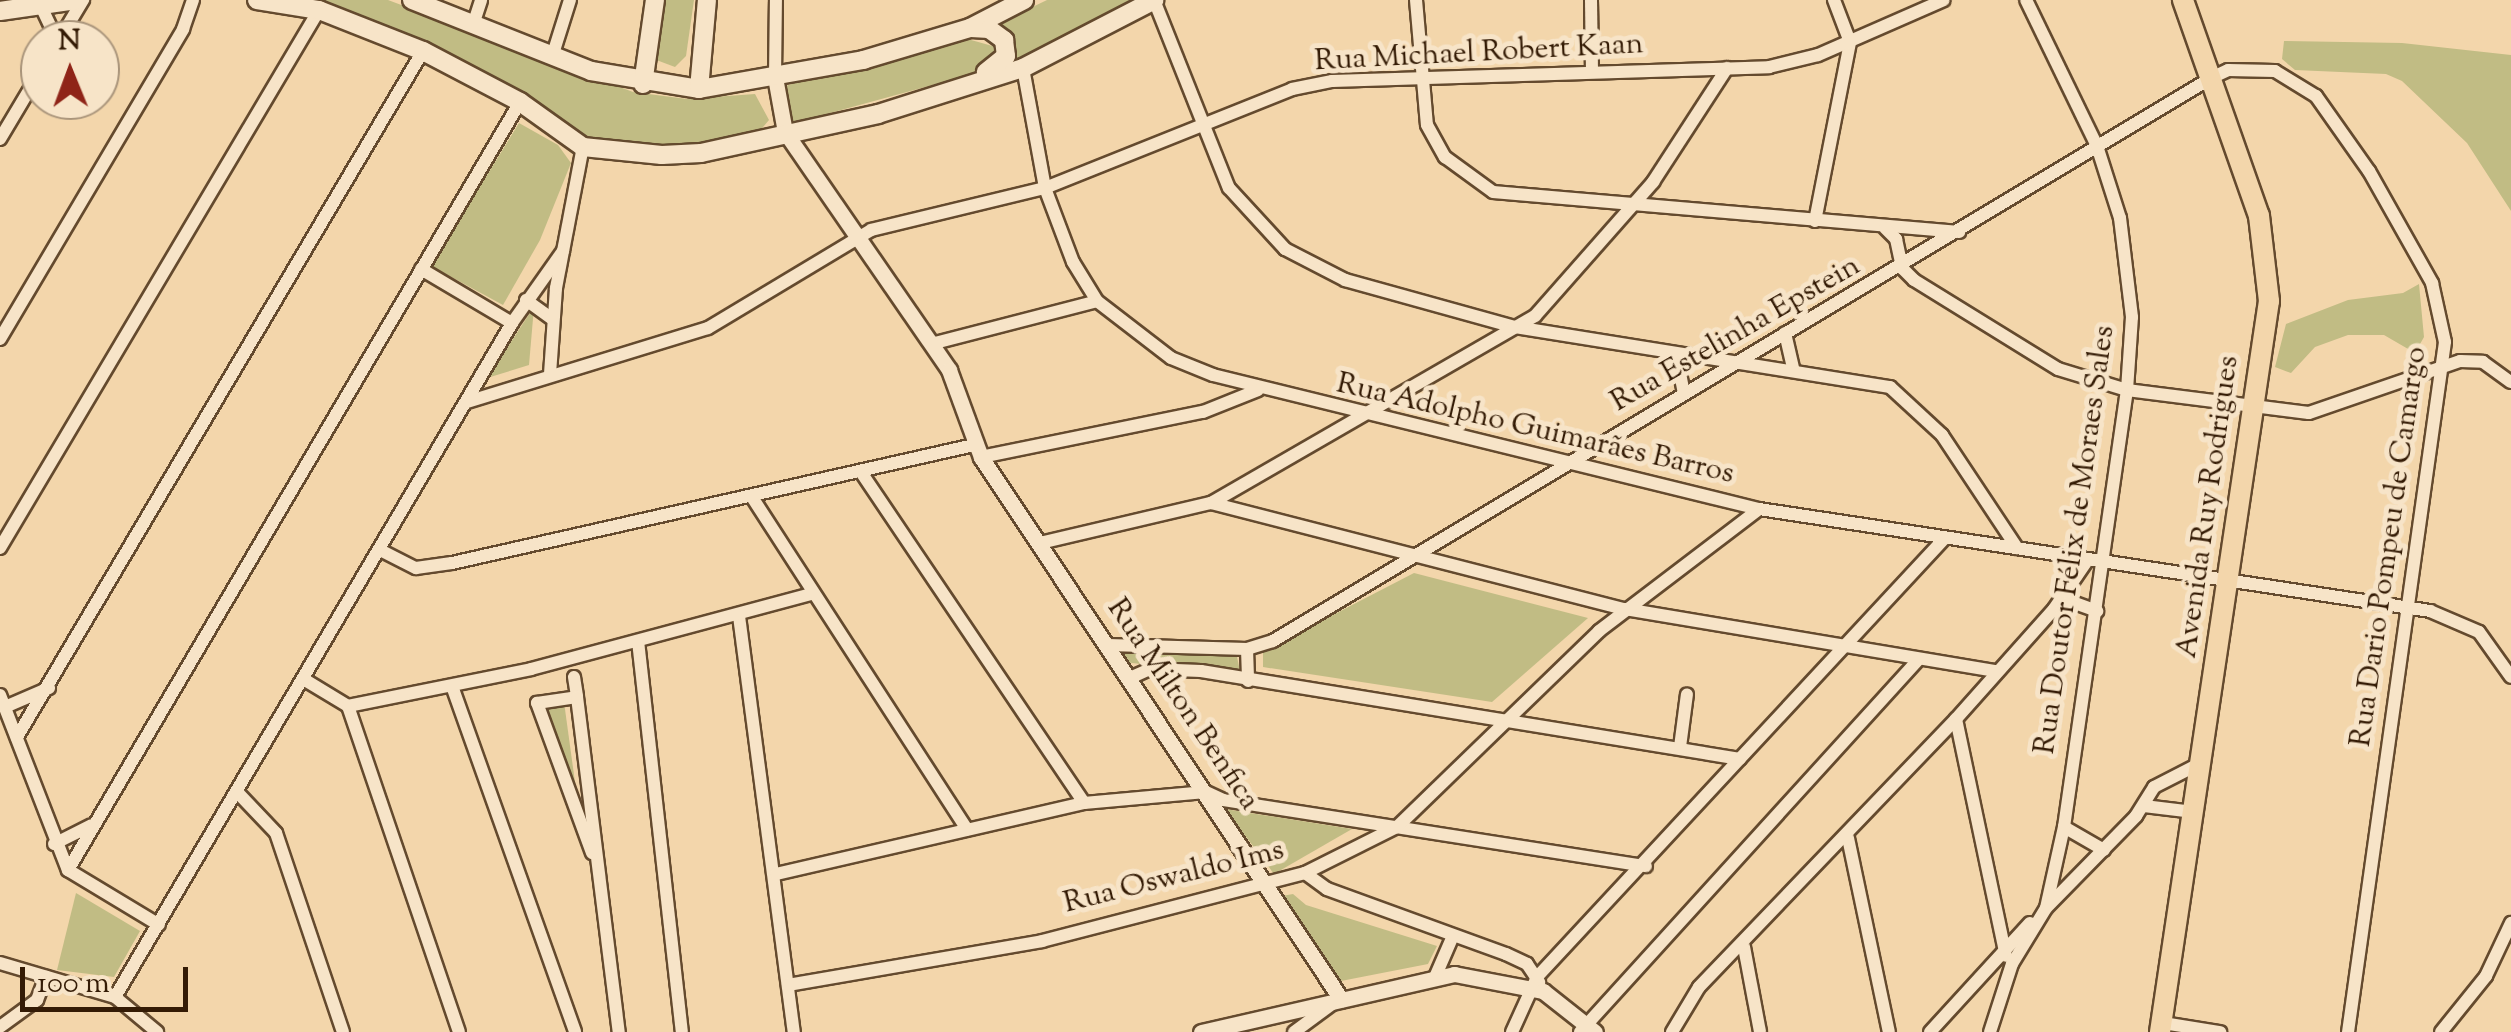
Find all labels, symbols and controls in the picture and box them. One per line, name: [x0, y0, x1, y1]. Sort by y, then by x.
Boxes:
north arrow: [20, 20, 120, 120]
text: N: [58, 22, 81, 62]
street label: Rua Michael Robert Kaan: [1314, 27, 1644, 81]
street label: Rua Estelinha Epstein: [1605, 249, 1867, 421]
street label: Rua Doutor Félix de Moraes Sales: [2028, 323, 2124, 757]
street label: Rua Dario Pompeu de Camargo: [2344, 345, 2436, 749]
street label: Avenida Ruy Rodrigues: [2170, 353, 2248, 661]
street label: Rua Adolpho Guimarães Barros: [1333, 367, 1737, 493]
street label: Rua Milton Benfica: [1098, 592, 1266, 818]
street label: Rua Oswaldo Ims: [1060, 833, 1288, 923]
scale bar: [25, 947, 192, 1009]
text: 100 m: [37, 963, 110, 1006]

